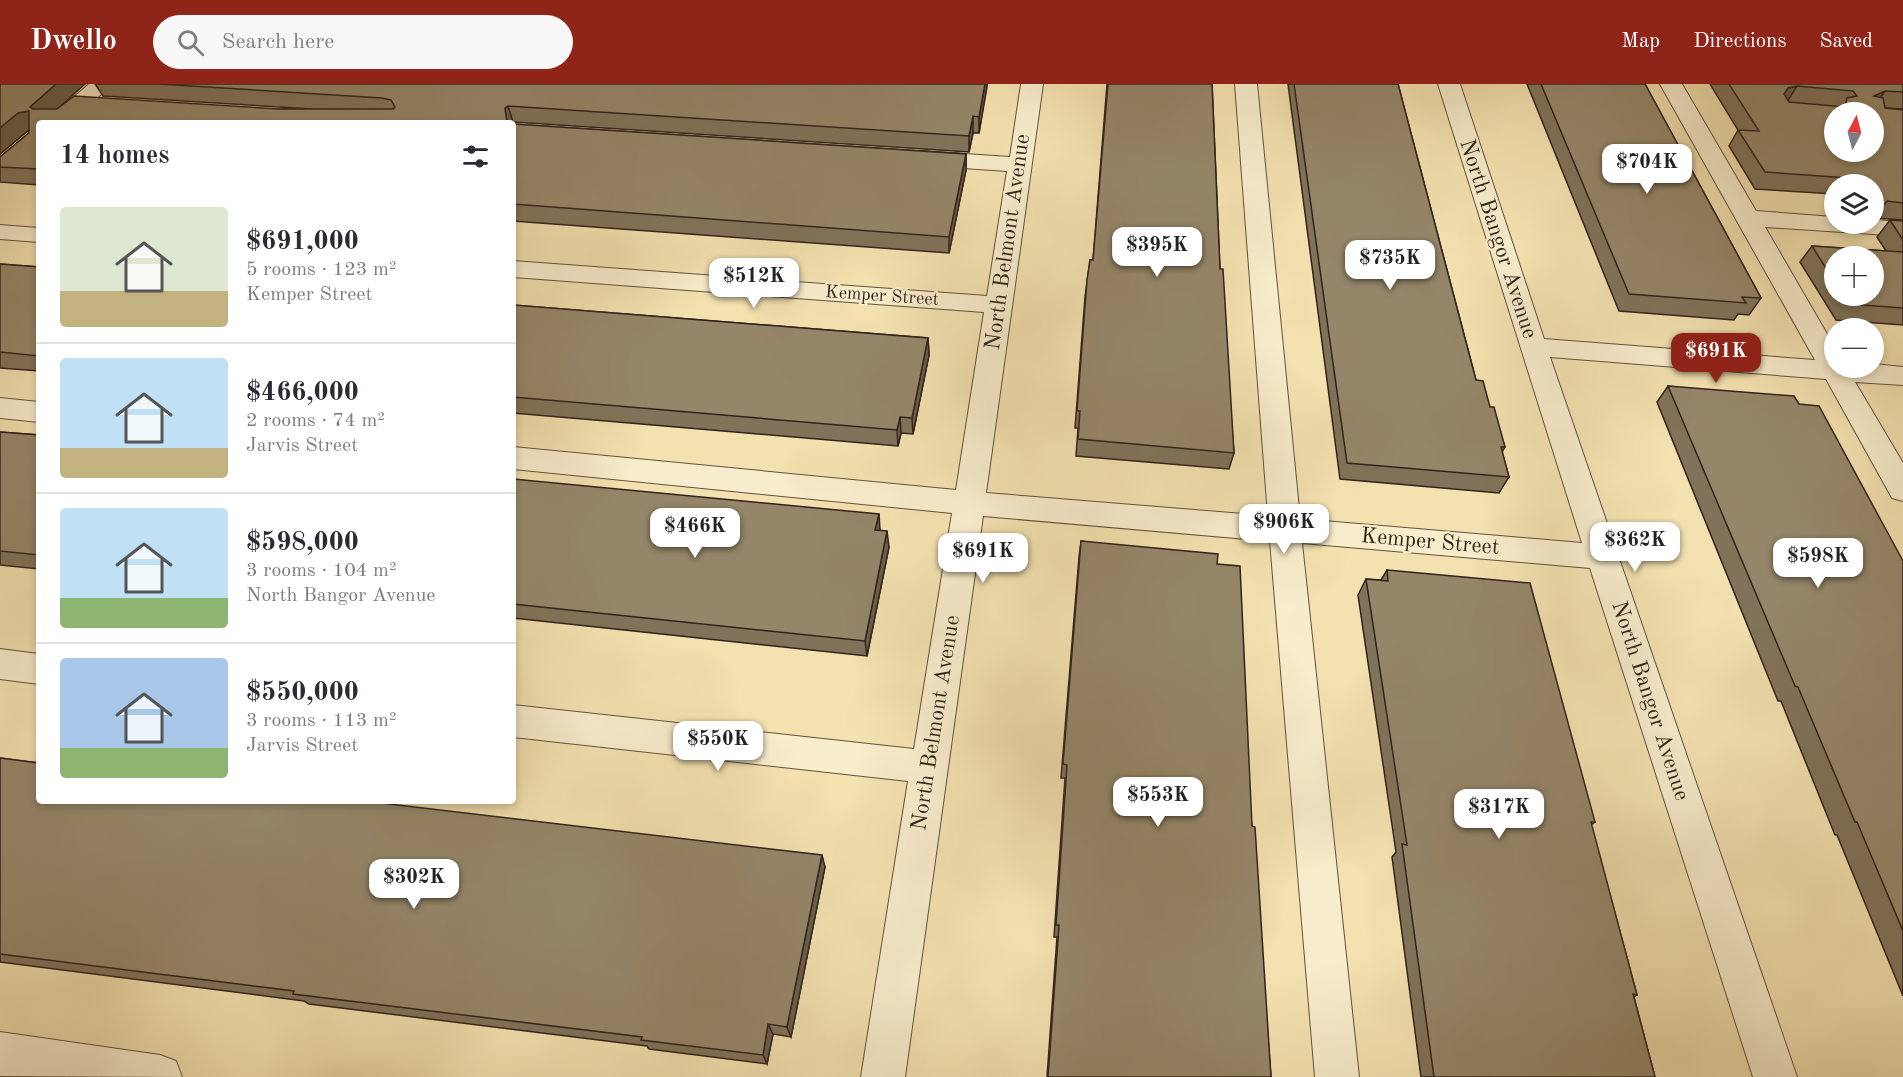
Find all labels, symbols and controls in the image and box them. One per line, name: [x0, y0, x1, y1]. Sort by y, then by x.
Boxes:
search box: [153, 15, 573, 69]
icon: search: [174, 26, 207, 59]
text: Dwello: [30, 28, 117, 56]
text: Search here: [222, 31, 334, 53]
text: Map: [1621, 31, 1660, 52]
text: Directions: [1693, 31, 1787, 52]
text: Saved: [1820, 31, 1873, 52]
north arrow: [1824, 102, 1884, 162]
map controls: [1824, 102, 1884, 378]
street label: North Belmont Avenue: [982, 133, 1034, 351]
street label: North Bangor Avenue: [1455, 136, 1541, 342]
icon: filters: [459, 140, 492, 173]
text: 14 homes: [60, 143, 169, 169]
pin: $704K: [1605, 144, 1689, 195]
text: $704K: [1616, 153, 1678, 173]
button: layers: [1824, 174, 1884, 234]
pin: $395K: [1115, 227, 1199, 278]
text: $691,000: [246, 229, 359, 255]
icon: home: [108, 231, 180, 303]
text: $395K: [1126, 236, 1188, 256]
pin: $735K: [1348, 240, 1432, 291]
button: +: [1824, 246, 1884, 306]
text: $735K: [1359, 249, 1421, 269]
pin: $512K: [712, 258, 796, 309]
text: 5 rooms · 123 m²: [246, 260, 396, 280]
text: $512K: [723, 267, 785, 287]
street label: Kemper Street: [825, 283, 939, 309]
text: Kemper Street: [246, 285, 373, 305]
button: −: [1824, 318, 1884, 378]
pin: $691K: [1674, 333, 1758, 384]
text: $691K: [1685, 342, 1747, 362]
text: $466,000: [246, 380, 359, 406]
icon: home: [108, 382, 180, 454]
text: 2 rooms · 74 m²: [246, 411, 385, 431]
text: Jarvis Street: [246, 436, 358, 456]
pin: $906K: [1242, 504, 1326, 555]
pin: $466K: [653, 508, 737, 559]
text: $906K: [1253, 513, 1315, 533]
text: $466K: [664, 517, 726, 537]
pin: $362K: [1593, 522, 1677, 573]
street label: Kemper Street: [1360, 525, 1500, 559]
text: $598,000: [246, 530, 359, 556]
text: $362K: [1604, 531, 1666, 551]
icon: home: [108, 532, 180, 604]
pin: $691K: [941, 533, 1025, 584]
pin: $598K: [1776, 538, 1860, 589]
text: $691K: [952, 542, 1014, 562]
text: $598K: [1787, 547, 1849, 567]
text: 3 rooms · 104 m²: [246, 561, 396, 581]
text: North Bangor Avenue: [246, 586, 436, 606]
street label: North Bangor Avenue: [1607, 598, 1693, 804]
street label: North Belmont Avenue: [908, 614, 964, 832]
text: $550,000: [246, 680, 359, 706]
icon: home: [108, 682, 180, 754]
text: 3 rooms · 113 m²: [246, 711, 396, 731]
pin: $550K: [676, 721, 760, 772]
text: $550K: [687, 730, 749, 750]
text: Jarvis Street: [246, 736, 358, 756]
pin: $553K: [1116, 777, 1200, 828]
text: $553K: [1127, 786, 1189, 806]
pin: $317K: [1457, 789, 1541, 840]
text: $317K: [1468, 798, 1530, 818]
pin: $302K: [372, 859, 456, 910]
text: $302K: [383, 868, 445, 888]

